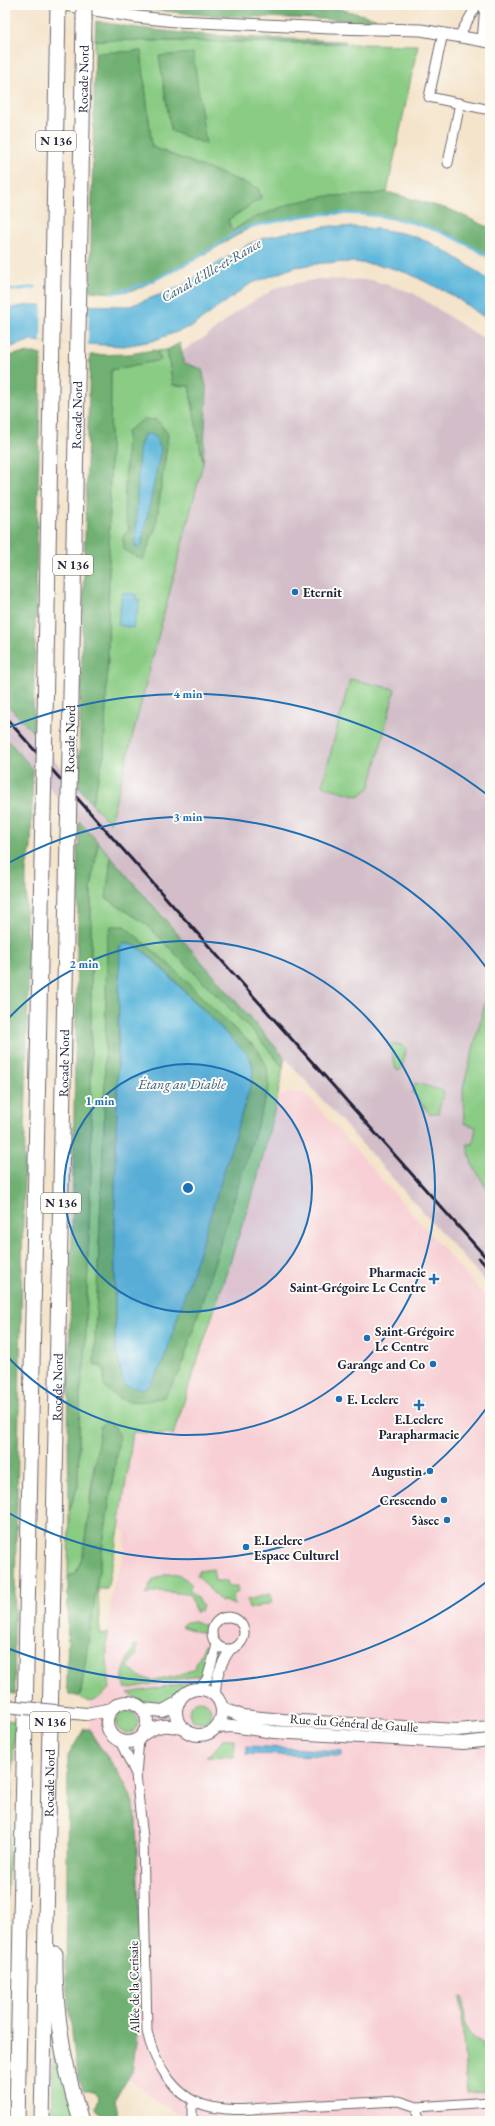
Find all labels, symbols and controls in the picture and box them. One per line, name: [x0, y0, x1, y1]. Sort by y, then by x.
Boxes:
street label: Rocade Nord: [74, 45, 92, 113]
road number: N 136: [36, 131, 76, 151]
water label: Canal d'Ille-et-Rance: [158, 234, 265, 306]
street label: Rocade Nord: [67, 381, 86, 449]
road number: N 136: [53, 555, 93, 575]
place label: Eternit: [303, 584, 342, 601]
marker: Eternit: [290, 587, 300, 597]
text: 4 min: [173, 686, 203, 702]
street label: Rocade Nord: [61, 704, 79, 773]
text: 3 min: [173, 809, 203, 825]
text: 2 min: [69, 956, 99, 972]
street label: Rocade Nord: [54, 1029, 73, 1097]
water label: Étang au Diable: [137, 1075, 226, 1093]
text: 1 min: [85, 1093, 115, 1109]
centre of rings: [181, 1181, 195, 1195]
road number: N 136: [41, 1193, 81, 1213]
place label: Pharmacie Saint-Grégoire Le Centre: [290, 1264, 427, 1296]
marker: Pharmacie Saint-Grégoire Le Centre: [429, 1274, 439, 1284]
place label: Saint-Grégoire Le Centre: [375, 1323, 455, 1355]
marker: Saint-Grégoire Le Centre: [362, 1333, 372, 1343]
street label: Rocade Nord: [48, 1353, 66, 1421]
place label: Garange and Co: [338, 1356, 425, 1373]
marker: Garange and Co: [428, 1359, 438, 1369]
place label: E. Leclerc: [347, 1391, 399, 1408]
marker: E. Leclerc: [334, 1394, 344, 1404]
marker: E.Leclerc Parapharmacie: [414, 1400, 424, 1410]
place label: E.Leclerc Parapharmacie: [379, 1411, 460, 1443]
place label: Augustin: [370, 1463, 423, 1480]
marker: Augustin: [425, 1466, 435, 1476]
place label: Crescendo: [380, 1492, 436, 1509]
marker: Crescendo: [439, 1495, 449, 1505]
place label: 5àsec: [411, 1512, 440, 1529]
marker: 5àsec: [442, 1515, 452, 1525]
place label: E.Leclerc Espace Culturel: [254, 1532, 339, 1564]
marker: E.Leclerc Espace Culturel: [241, 1542, 251, 1552]
street label: Rue du Général de Gaulle: [289, 1710, 419, 1736]
road number: N 136: [30, 1712, 70, 1732]
street label: Rocade Nord: [40, 1749, 58, 1817]
street label: Allée de la Cerisaie: [125, 1941, 143, 2034]

